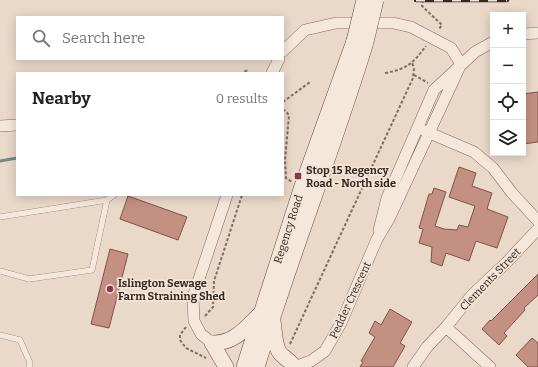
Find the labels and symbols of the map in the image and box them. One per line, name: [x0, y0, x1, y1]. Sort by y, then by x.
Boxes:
place label: Stop 15 Regency Road - North side: [306, 164, 396, 190]
marker: Stop 15 Regency Road - North side: [293, 171, 303, 181]
street label: Regency Road: [271, 193, 306, 265]
street label: Clements Street: [457, 245, 523, 313]
street label: Pedder Crescent: [327, 260, 374, 341]
place label: Islington Sewage Farm Straining Shed: [118, 277, 226, 303]
marker: Islington Sewage Farm Straining Shed: [105, 284, 115, 294]

